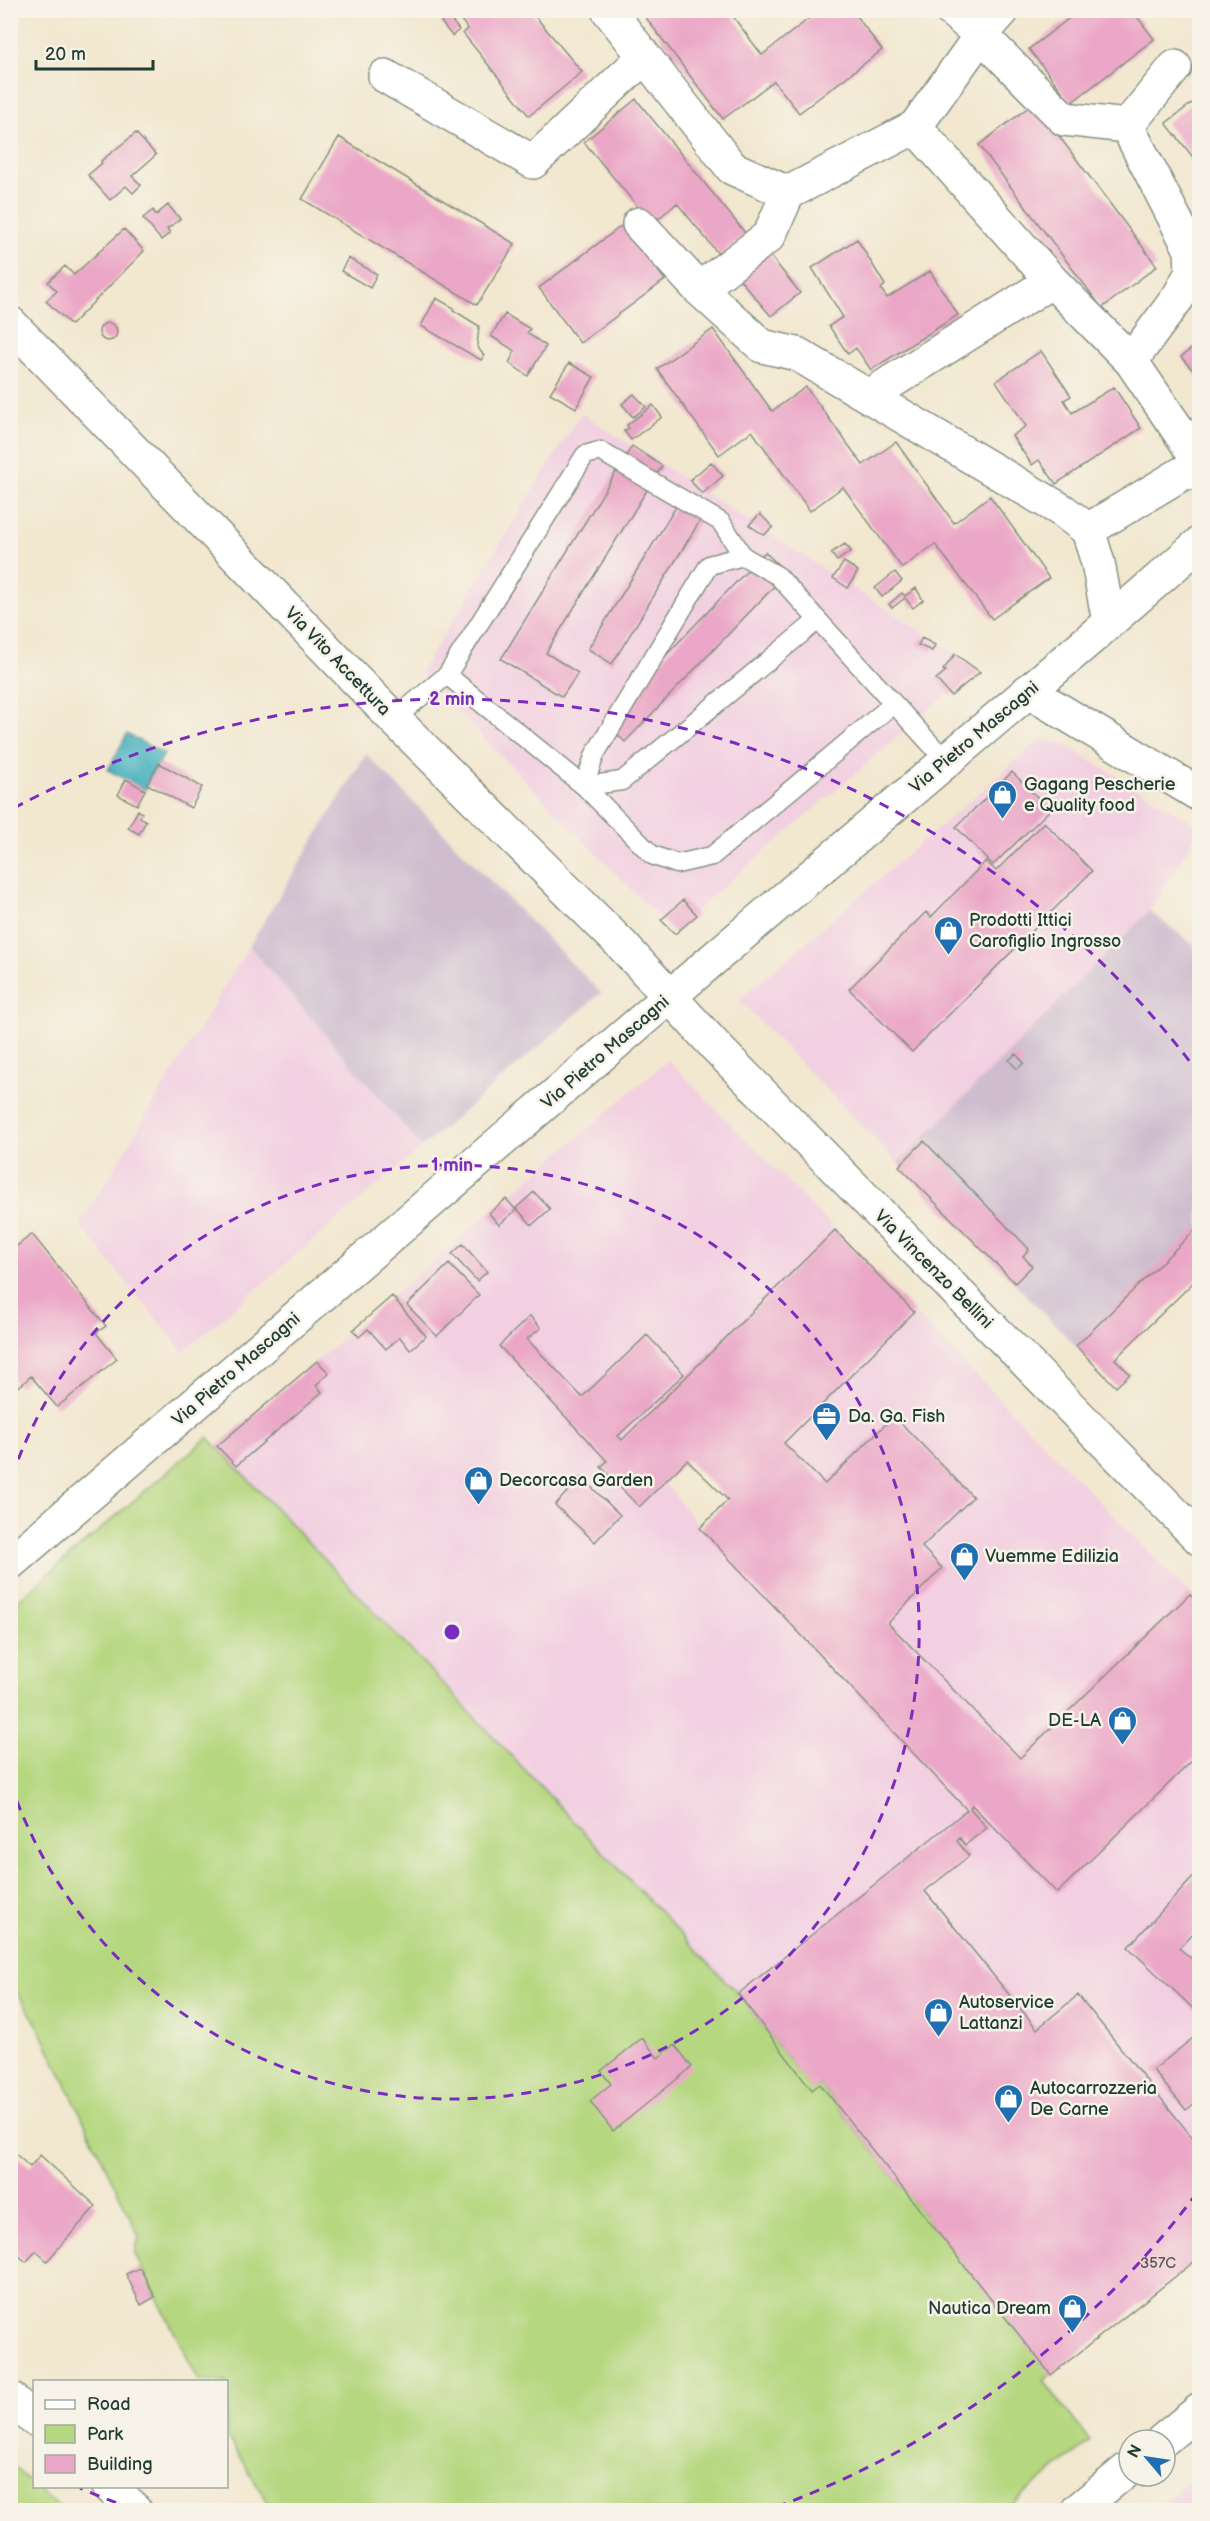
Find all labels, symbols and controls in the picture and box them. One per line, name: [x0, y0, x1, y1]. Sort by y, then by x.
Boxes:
scale bar: [36, 33, 153, 71]
text: 20 m: [45, 44, 86, 65]
street label: Via Vito Accettura: [280, 603, 395, 720]
street label: Via Pietro Mascagni: [905, 677, 1043, 798]
text: 2 min: [429, 689, 475, 710]
place label: Gagang Pescherie e Quality food: [1024, 774, 1176, 816]
shop icon: Gagang Pescherie e Quality food: [987, 778, 1019, 820]
place label: Prodotti Ittici Carofiglio Ingrosso: [969, 910, 1121, 952]
shop icon: Prodotti Ittici Carofiglio Ingrosso: [932, 914, 964, 956]
street label: Via Pietro Mascagni: [537, 991, 674, 1114]
text: 1 min: [431, 1155, 473, 1176]
street label: Via Vincenzo Bellini: [870, 1206, 997, 1333]
street label: Via Pietro Mascagni: [168, 1308, 305, 1431]
office icon: Da. Ga. Fish: [811, 1400, 843, 1442]
place label: Da. Ga. Fish: [848, 1406, 945, 1427]
shop icon: Decorcasa Garden: [462, 1464, 494, 1506]
place label: Decorcasa Garden: [499, 1470, 653, 1491]
shop icon: Vuemme Edilizia: [948, 1540, 980, 1582]
place label: Vuemme Edilizia: [985, 1546, 1119, 1567]
centre of rings: [442, 1622, 462, 1642]
shop icon: DE-LA: [1106, 1704, 1138, 1746]
place label: DE-LA: [1048, 1710, 1101, 1731]
place label: Autoservice Lattanzi: [959, 1992, 1055, 2034]
shop icon: Autoservice Lattanzi: [922, 1996, 954, 2038]
place label: Autocarrozzeria De Carne: [1030, 2078, 1157, 2120]
shop icon: Autocarrozzeria De Carne: [993, 2082, 1025, 2124]
house number: 357C: [1140, 2254, 1176, 2273]
shop icon: Nautica Dream: [1056, 2292, 1088, 2334]
place label: Nautica Dream: [928, 2298, 1051, 2319]
legend: [33, 2380, 228, 2488]
text: Road: [87, 2394, 131, 2415]
text: Park: [87, 2424, 123, 2445]
north arrow: [1117, 2428, 1177, 2488]
text: N: [1124, 2442, 1146, 2461]
text: Building: [87, 2454, 153, 2475]

